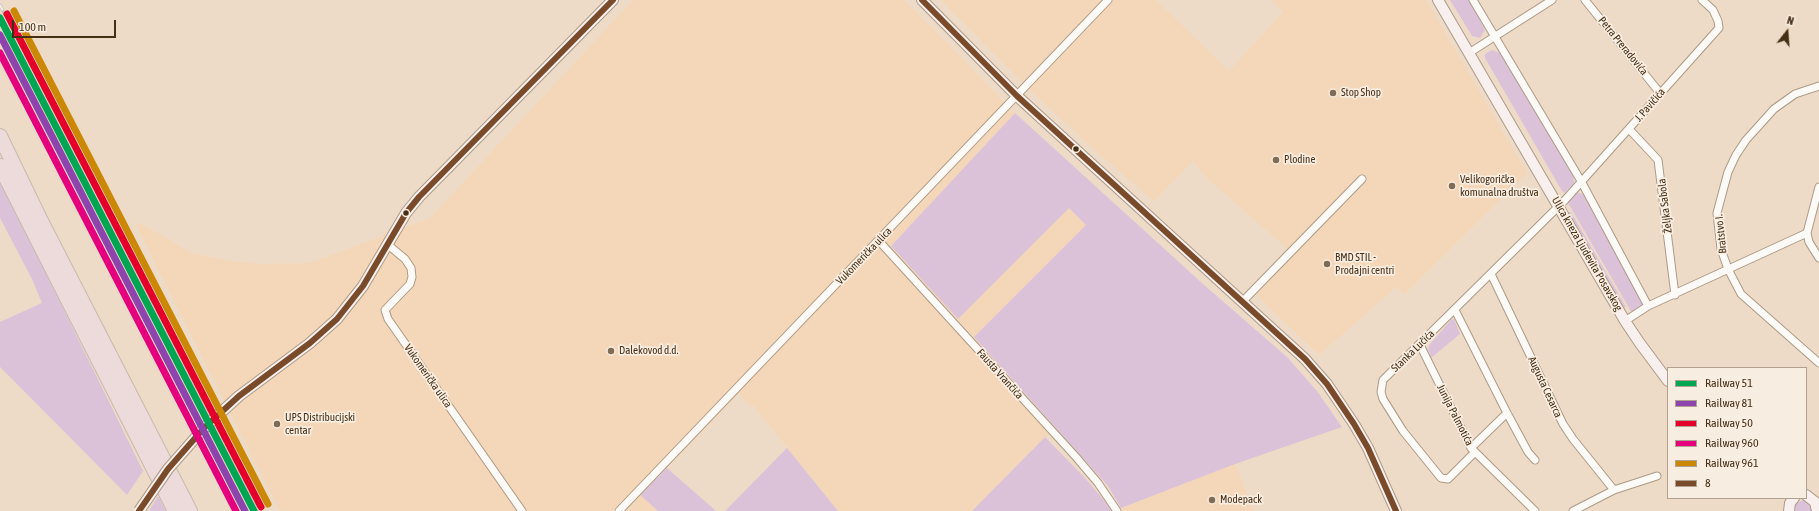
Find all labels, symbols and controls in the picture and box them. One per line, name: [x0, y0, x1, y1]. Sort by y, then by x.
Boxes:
scale bar: [14, 12, 118, 38]
north arrow: [1767, 12, 1807, 52]
street label: Petra Preradovića: [1595, 14, 1651, 78]
text: N: [1786, 14, 1795, 27]
text: 100 m: [19, 20, 46, 34]
place label: Stop Shop: [1341, 86, 1381, 100]
street label: J. Pavičića: [1632, 86, 1668, 124]
marker: Stop Shop: [1328, 88, 1338, 98]
unlabelled marker: [1071, 144, 1081, 154]
place label: Plodine: [1284, 153, 1315, 167]
marker: Plodine: [1271, 155, 1281, 165]
place label: Velikogorička komunalna društva: [1460, 173, 1539, 199]
street label: Željka Sabola: [1655, 178, 1675, 234]
marker: Velikogorička komunalna društva: [1447, 181, 1457, 191]
street label: Ulica kneza Ljudevita Posavskog: [1549, 194, 1625, 314]
unlabelled marker: [401, 208, 411, 218]
street label: Bratstvo I.: [1712, 214, 1730, 254]
street label: Vukomerička ulica: [833, 225, 895, 287]
place label: BMD STIL - Prodajni centri: [1335, 251, 1394, 277]
marker: BMD STIL - Prodajni centri: [1322, 259, 1332, 269]
street label: Stanka Lučića: [1389, 327, 1437, 375]
street label: Vukomerička ulica: [401, 342, 455, 410]
place label: Dalekovod d.d.: [619, 344, 678, 358]
marker: Dalekovod d.d.: [606, 346, 616, 356]
street label: Fausta Vrančića: [974, 346, 1026, 402]
street label: Augusta Cesarca: [1525, 354, 1565, 420]
legend: [1667, 367, 1807, 499]
text: Railway 51: [1705, 376, 1753, 390]
street label: Junija Palmotića: [1434, 382, 1476, 448]
text: Railway 81: [1705, 396, 1753, 410]
place label: UPS Distribucijski centar: [285, 411, 355, 437]
text: Railway 50: [1705, 416, 1753, 430]
marker: UPS Distribucijski centar: [272, 419, 282, 429]
text: Railway 960: [1705, 436, 1759, 450]
text: Railway 961: [1705, 456, 1759, 470]
text: 8: [1705, 476, 1711, 490]
place label: Modepack: [1220, 493, 1262, 507]
marker: Modepack: [1207, 495, 1217, 505]

